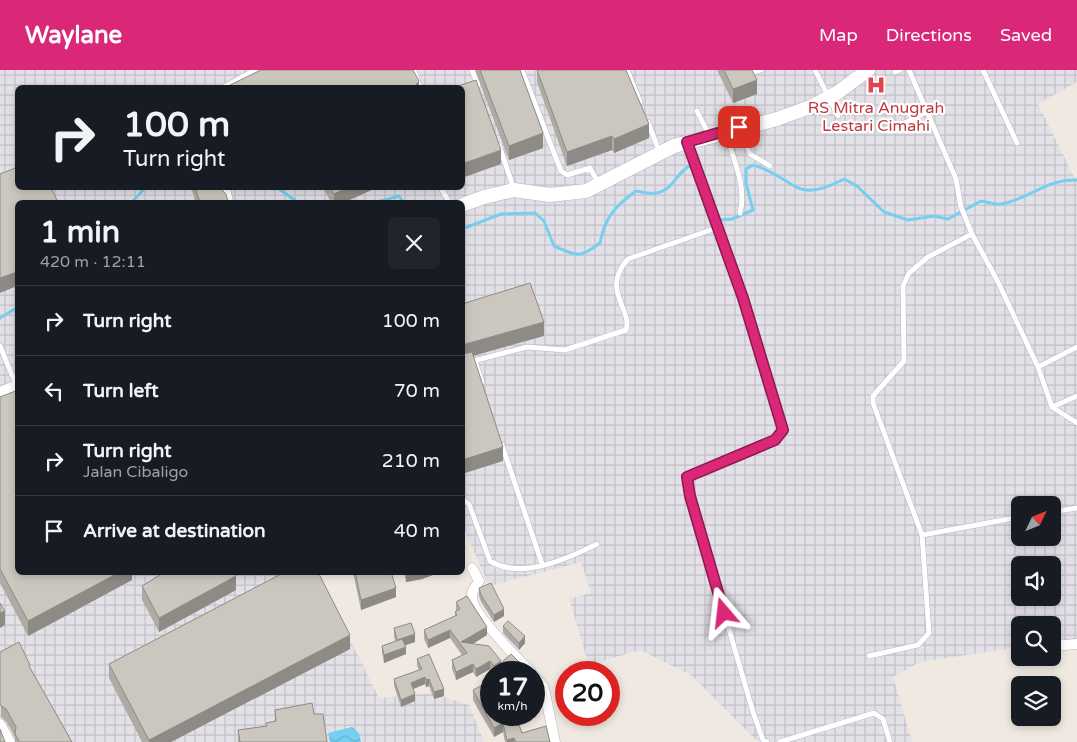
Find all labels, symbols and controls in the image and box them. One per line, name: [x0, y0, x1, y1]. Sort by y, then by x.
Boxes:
text: Waylane: [25, 21, 122, 50]
text: Map: [819, 24, 858, 46]
text: Directions: [886, 24, 972, 46]
text: Saved: [1000, 24, 1052, 46]
hospital icon: RS Mitra Anugrah Lestari Cimahi: [865, 74, 887, 96]
place label: RS Mitra Anugrah Lestari Cimahi: [808, 98, 944, 136]
text: 100 m: [123, 104, 230, 146]
icon: right: [40, 105, 105, 170]
pin: [718, 106, 760, 148]
icon: arrive: [725, 113, 753, 141]
text: Turn right: [123, 146, 225, 172]
text: 1 min: [40, 214, 120, 251]
button: close: [388, 217, 440, 269]
text: 420 m · 12:11: [40, 252, 146, 272]
icon: right: [40, 307, 68, 335]
text: Turn right: [83, 310, 171, 332]
text: 100 m: [382, 310, 440, 332]
icon: left: [40, 377, 68, 405]
text: Turn left: [83, 380, 159, 402]
text: 70 m: [394, 380, 440, 402]
text: Turn right: [83, 440, 171, 462]
icon: right: [40, 447, 68, 475]
text: 210 m: [382, 450, 440, 472]
text: Jalan Cibaligo: [83, 462, 188, 482]
north arrow: [1011, 496, 1061, 546]
map controls: [1011, 496, 1061, 726]
icon: arrive: [40, 517, 68, 545]
text: Arrive at destination: [83, 520, 266, 542]
text: 40 m: [394, 520, 440, 542]
button: sound: [1011, 556, 1061, 606]
position arrow: [697, 586, 749, 638]
button: search: [1011, 616, 1061, 666]
speed limit sign: 20: [555, 661, 620, 726]
text: 17: [497, 672, 528, 702]
button: layers: [1011, 676, 1061, 726]
text: km/h: [497, 699, 528, 713]

